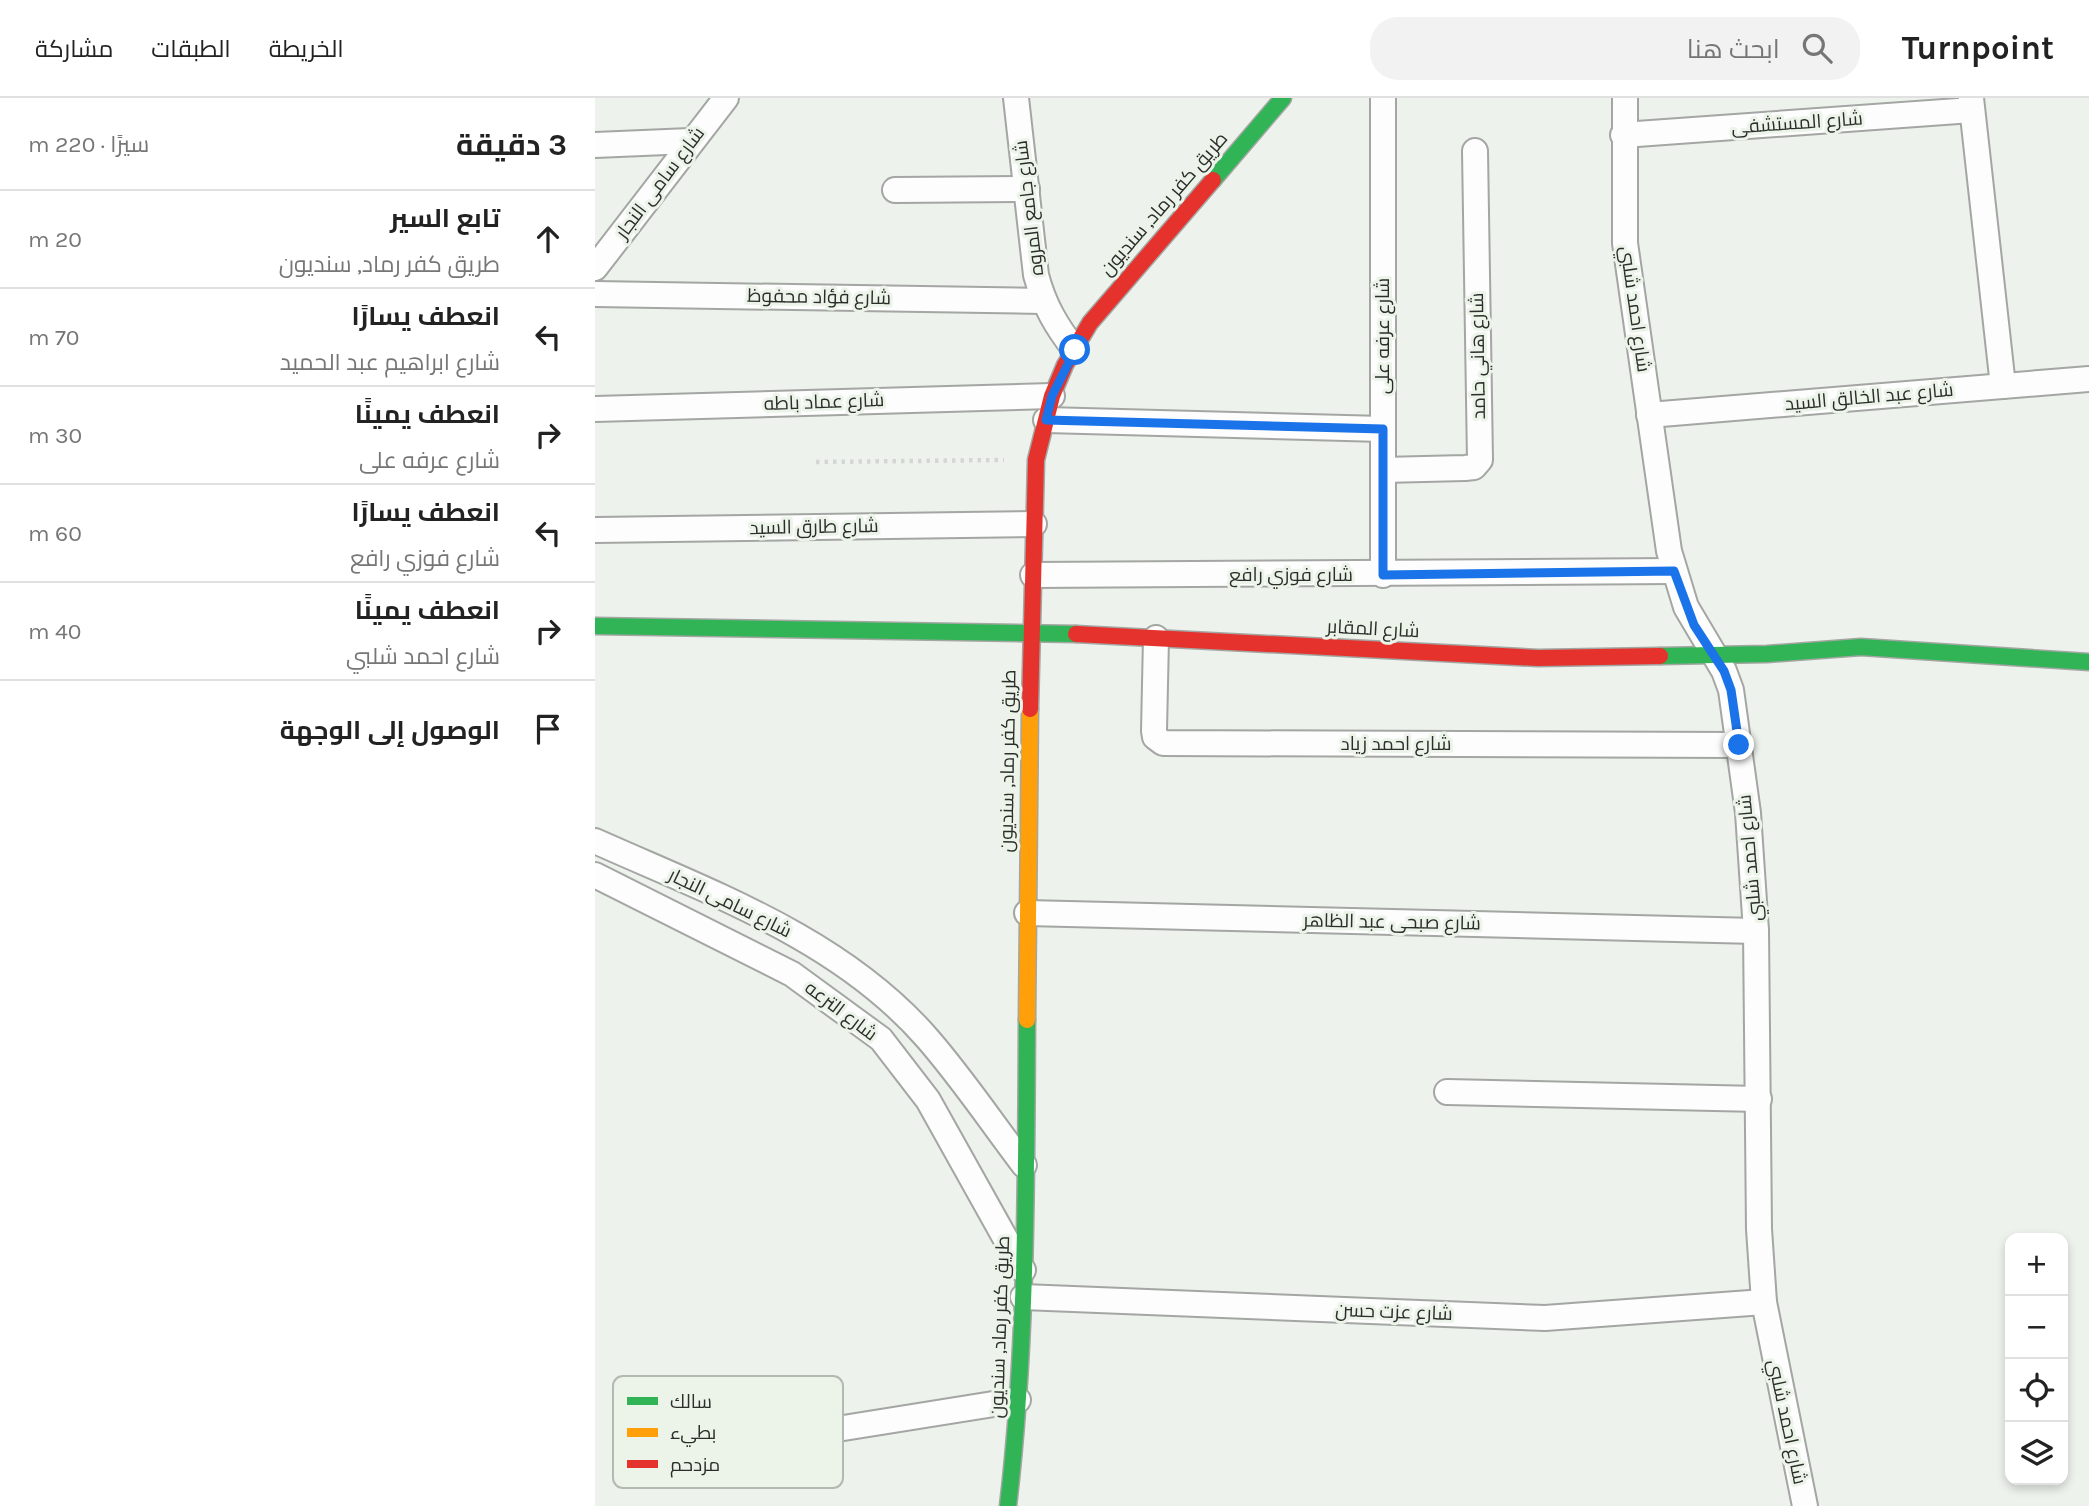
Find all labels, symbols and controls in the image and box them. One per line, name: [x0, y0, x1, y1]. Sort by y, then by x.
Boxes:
search box: [1370, 17, 1860, 80]
icon: search: [1798, 29, 1836, 67]
text: Turnpoint: [1902, 29, 2054, 67]
text: ابحث هنا: [1687, 34, 1780, 65]
text: مشاركة: [35, 35, 113, 63]
text: الطبقات: [151, 35, 231, 63]
text: الخريطة: [269, 35, 344, 63]
street label: شارع المستشفى: [1731, 107, 1864, 141]
street label: شارع سامى النجار: [610, 123, 711, 245]
text: 3 دقيقة: [456, 127, 567, 163]
street label: طريق كفر رماد, سنديون: [1096, 128, 1233, 281]
text: سيرًا · 220 m: [28, 131, 149, 158]
street label: شارع جامع المروه: [1010, 139, 1050, 277]
text: تابع السير: [390, 203, 500, 234]
icon: ahead: [529, 220, 567, 258]
text: 20 m: [28, 226, 82, 253]
street label: شارع احمد شلبي: [1612, 245, 1655, 374]
text: طريق كفر رماد, سنديون: [279, 251, 500, 278]
street label: شارع عرفه على: [1372, 278, 1396, 394]
street label: شارع فؤاد محفوظ: [747, 285, 891, 311]
street label: شارع هاني حامد: [1466, 292, 1493, 420]
text: انعطف يسارًا: [352, 301, 500, 332]
icon: left: [529, 318, 567, 356]
text: 70 m: [28, 324, 79, 351]
route start: [1059, 334, 1090, 365]
text: شارع ابراهيم عبد الحميد: [280, 349, 500, 376]
street label: شارع عبد الخالق السيد: [1784, 379, 1955, 417]
street label: شارع عماد باطه: [763, 389, 885, 417]
text: انعطف يمينًا: [355, 399, 500, 430]
icon: right: [529, 416, 567, 454]
text: 30 m: [28, 422, 82, 449]
text: شارع عرفه على: [359, 447, 500, 474]
text: انعطف يسارًا: [352, 497, 500, 528]
icon: left: [529, 514, 567, 552]
street label: شارع طارق السيد: [749, 515, 879, 541]
text: 60 m: [28, 520, 82, 547]
text: شارع فوزي رافع: [350, 545, 500, 572]
street label: شارع فوزي رافع: [1229, 564, 1353, 589]
text: انعطف يمينًا: [355, 595, 500, 626]
icon: right: [529, 612, 567, 650]
street label: شارع المقابر: [1325, 616, 1420, 644]
text: 40 m: [28, 618, 82, 645]
text: شارع احمد شلبي: [346, 643, 500, 670]
street label: طريق كفر رماد, سنديون: [995, 669, 1022, 853]
icon: arrive: [529, 710, 567, 748]
text: الوصول إلى الوجهة: [280, 715, 500, 746]
route end: [1723, 729, 1754, 760]
street label: شارع احمد زياد: [1341, 733, 1451, 757]
street label: شارع احمد شلبي: [1734, 793, 1769, 922]
street label: شارع سامى النجار: [663, 863, 795, 944]
street label: شارع صبحى عبد الظاهر: [1302, 909, 1481, 937]
street label: شارع الترعه: [799, 977, 882, 1047]
map controls: [2005, 1233, 2068, 1485]
button: +: [2005, 1233, 2068, 1296]
street label: طريق كفر رماد, سنديون: [986, 1235, 1015, 1419]
button: −: [2005, 1296, 2068, 1359]
street label: شارع عزت حسن: [1335, 1299, 1453, 1327]
street label: شارع احمد شلبي: [1760, 1358, 1811, 1487]
button: locate: [2005, 1359, 2068, 1422]
legend: [613, 1376, 843, 1488]
text: سالك: [670, 1391, 712, 1413]
text: بطيء: [670, 1422, 716, 1447]
button: layers: [2005, 1422, 2068, 1485]
text: مزدحم: [670, 1454, 720, 1478]

